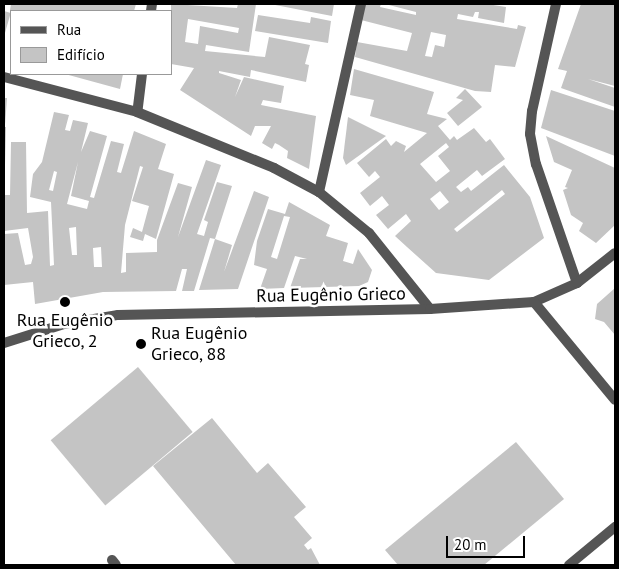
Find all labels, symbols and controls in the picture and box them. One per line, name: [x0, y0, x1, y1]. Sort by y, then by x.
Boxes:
legend: [10, 10, 172, 75]
text: Rua: [57, 20, 81, 39]
text: Edifício: [57, 45, 105, 64]
street label: Rua Eugênio Grieco: [256, 283, 406, 307]
marker: Rua Eugênio Grieco, 2: [59, 296, 71, 308]
place label: Rua Eugênio Grieco, 2: [17, 310, 113, 352]
place label: Rua Eugênio Grieco, 88: [151, 323, 247, 366]
marker: Rua Eugênio Grieco, 88: [135, 338, 147, 350]
scale bar: [449, 526, 528, 558]
text: 20 m: [454, 535, 487, 554]

